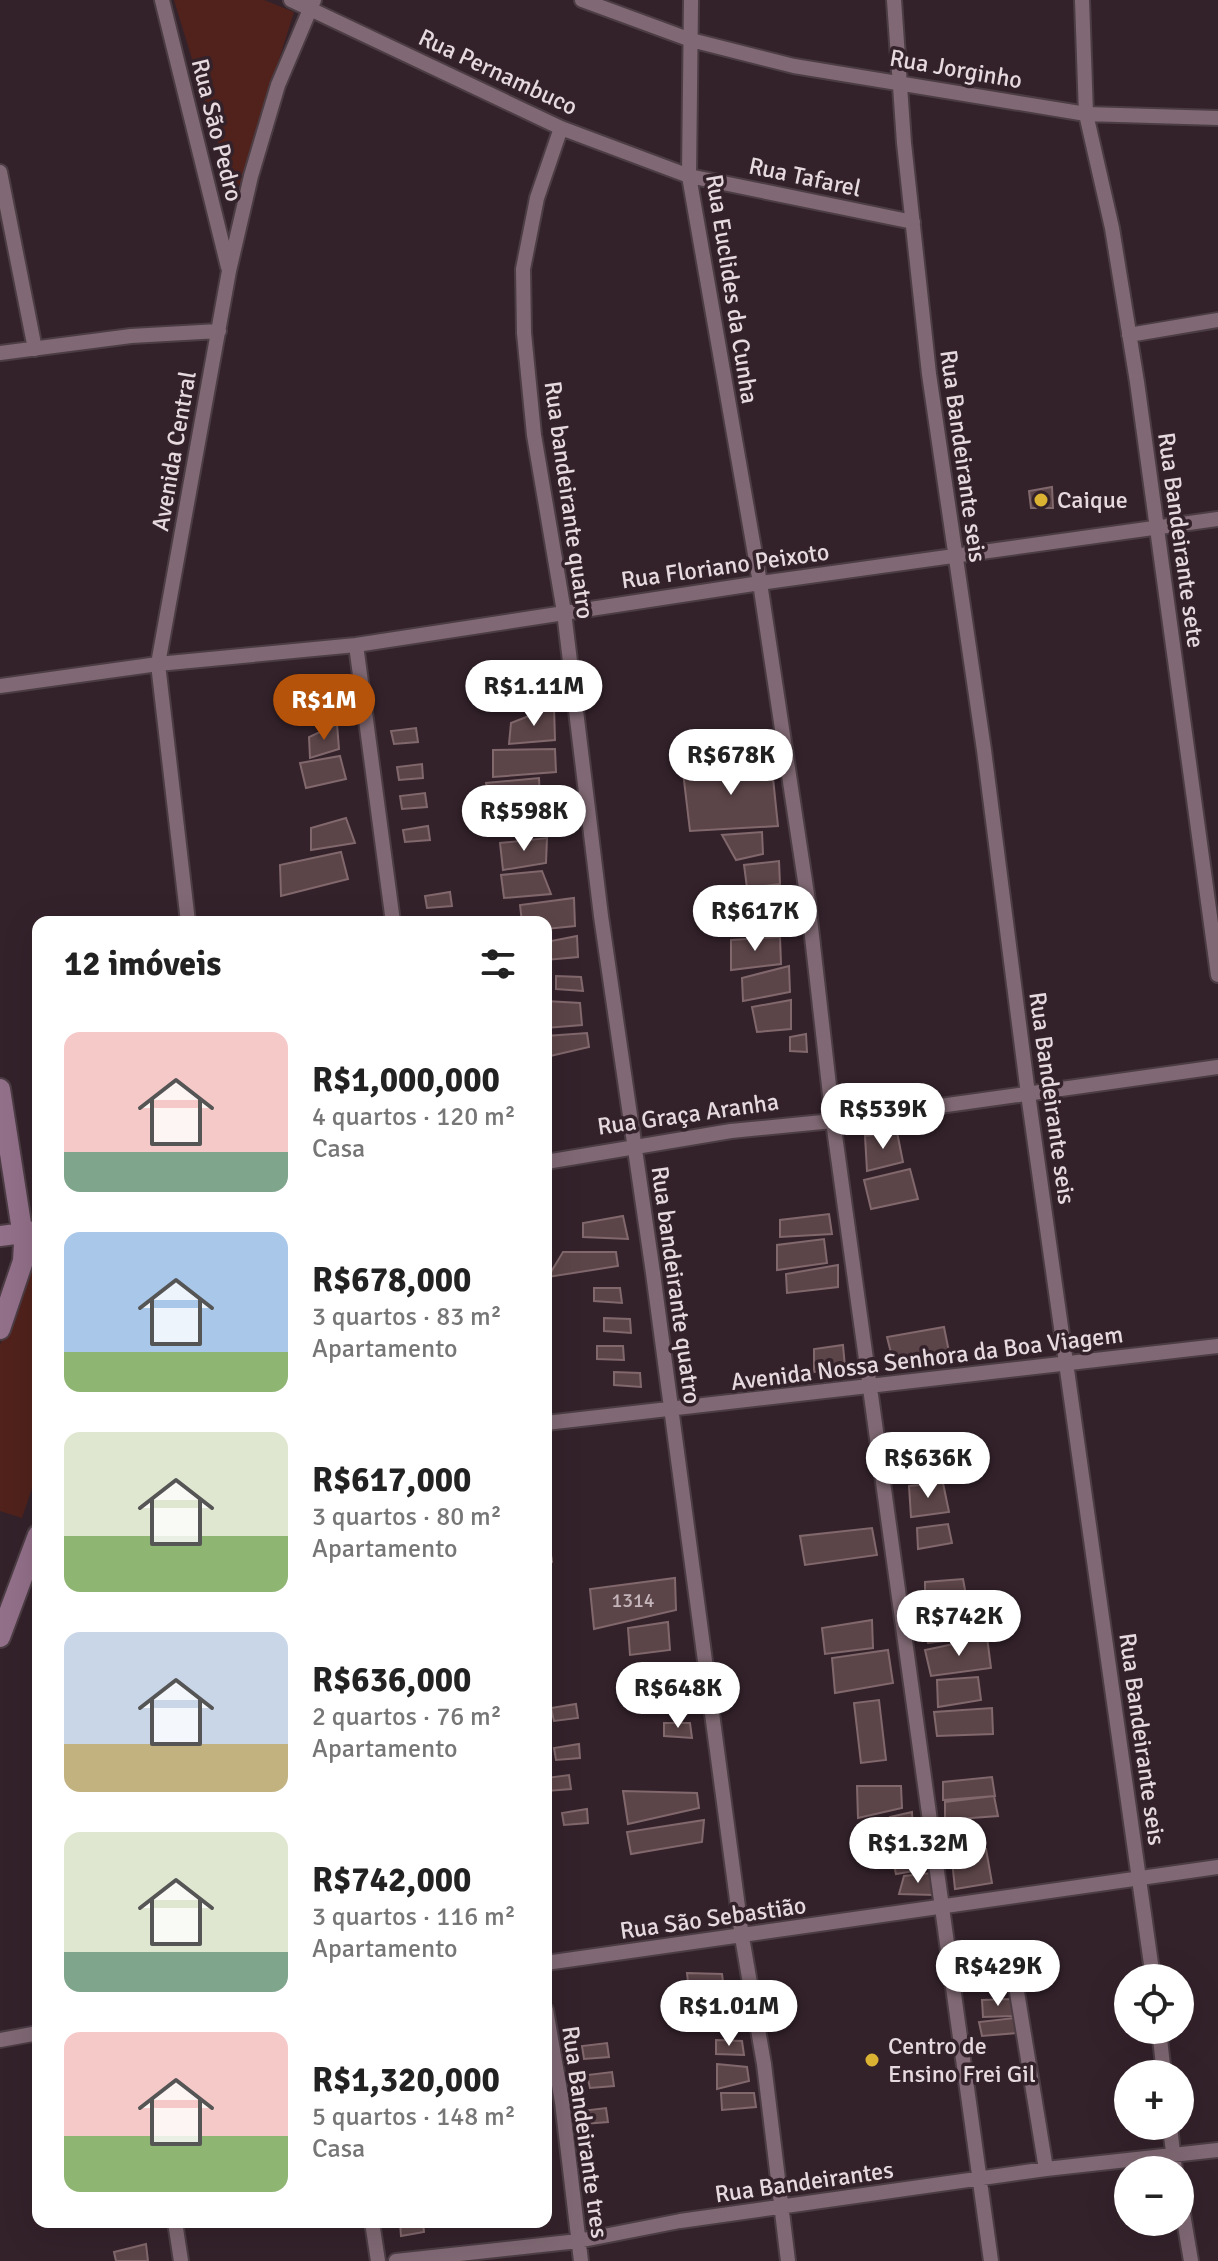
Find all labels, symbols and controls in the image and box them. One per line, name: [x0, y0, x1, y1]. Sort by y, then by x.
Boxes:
street label: Rua Pernambuco: [414, 22, 582, 122]
street label: Rua Jorginho: [887, 43, 1025, 95]
street label: Rua São Pedro: [185, 55, 249, 205]
street label: Rua Tafarel: [746, 150, 864, 204]
street label: Rua Euclides da Cunha: [699, 172, 765, 406]
street label: Rua Bandeirante seis: [933, 348, 993, 564]
street label: Avenida Central: [145, 368, 203, 534]
street label: Rua bandeirante quatro: [537, 379, 601, 621]
street label: Rua Bandeirante sete: [1151, 430, 1211, 650]
place label: Caique: [1057, 485, 1128, 515]
marker: Caique: [1032, 491, 1050, 509]
street label: Rua Floriano Peixoto: [619, 537, 831, 595]
pin: R$1.11M: [460, 660, 608, 728]
text: R$1.11M: [483, 670, 585, 702]
pin: R$1M: [277, 674, 371, 742]
text: R$1M: [291, 684, 357, 716]
pin: R$678K: [666, 729, 796, 797]
text: R$678K: [687, 739, 775, 771]
pin: R$598K: [459, 785, 589, 853]
text: R$598K: [480, 795, 568, 827]
pin: R$617K: [690, 885, 820, 953]
text: R$617K: [711, 895, 799, 927]
icon: filters: [476, 942, 520, 986]
text: 12 imóveis: [64, 943, 221, 985]
street label: Rua Bandeirante seis: [1022, 990, 1082, 1206]
text: R$1,000,000: [312, 1059, 500, 1101]
icon: home: [128, 1064, 224, 1160]
pin: R$539K: [818, 1083, 948, 1151]
street label: Rua Graça Aranha: [595, 1086, 781, 1142]
text: R$539K: [839, 1093, 927, 1125]
text: 4 quartos · 120 m²: [312, 1101, 516, 1133]
text: Casa: [312, 1133, 365, 1165]
street label: Rua bandeirante quatro: [644, 1164, 708, 1406]
text: R$678,000: [312, 1259, 471, 1301]
icon: home: [128, 1264, 224, 1360]
text: 3 quartos · 83 m²: [312, 1301, 502, 1333]
street label: Avenida Nossa Senhora da Boa Viagem: [729, 1319, 1125, 1397]
text: Apartamento: [312, 1333, 458, 1365]
pin: R$636K: [863, 1432, 993, 1500]
text: R$636K: [884, 1442, 972, 1474]
text: R$617,000: [312, 1459, 471, 1501]
icon: home: [128, 1464, 224, 1560]
text: 3 quartos · 80 m²: [312, 1501, 502, 1533]
text: Apartamento: [312, 1533, 458, 1565]
house number: 1314: [611, 1588, 655, 1613]
pin: R$742K: [894, 1590, 1024, 1658]
text: R$742K: [915, 1600, 1003, 1632]
street label: Rua Bandeirante seis: [1112, 1631, 1172, 1847]
text: R$636,000: [312, 1659, 471, 1701]
pin: R$648K: [613, 1662, 743, 1730]
icon: home: [128, 1664, 224, 1760]
text: R$648K: [634, 1672, 722, 1704]
text: 2 quartos · 76 m²: [312, 1701, 502, 1733]
text: Apartamento: [312, 1733, 458, 1765]
pin: R$1.32M: [844, 1817, 992, 1885]
text: R$1.32M: [867, 1827, 969, 1859]
text: R$742,000: [312, 1859, 471, 1901]
icon: home: [128, 1864, 224, 1960]
street label: Rua São Sebastião: [618, 1890, 808, 1946]
text: 3 quartos · 116 m²: [312, 1901, 516, 1933]
text: Apartamento: [312, 1933, 458, 1965]
pin: R$429K: [933, 1940, 1063, 2008]
text: R$429K: [954, 1950, 1042, 1982]
map controls: [1114, 1964, 1194, 2236]
button: locate: [1114, 1964, 1194, 2044]
pin: R$1.01M: [655, 1980, 803, 2048]
text: R$1.01M: [678, 1990, 780, 2022]
street label: Rua Bandeirante tres: [555, 2024, 615, 2240]
place label: Centro de Ensino Frei Gil: [888, 2031, 1036, 2089]
marker: Centro de Ensino Frei Gil: [863, 2051, 881, 2069]
text: R$1,320,000: [312, 2059, 500, 2101]
button: +: [1114, 2060, 1194, 2140]
icon: home: [128, 2064, 224, 2160]
text: 5 quartos · 148 m²: [312, 2101, 516, 2133]
text: Casa: [312, 2133, 365, 2165]
street label: Rua Bandeirantes: [713, 2155, 895, 2209]
button: −: [1114, 2156, 1194, 2236]

